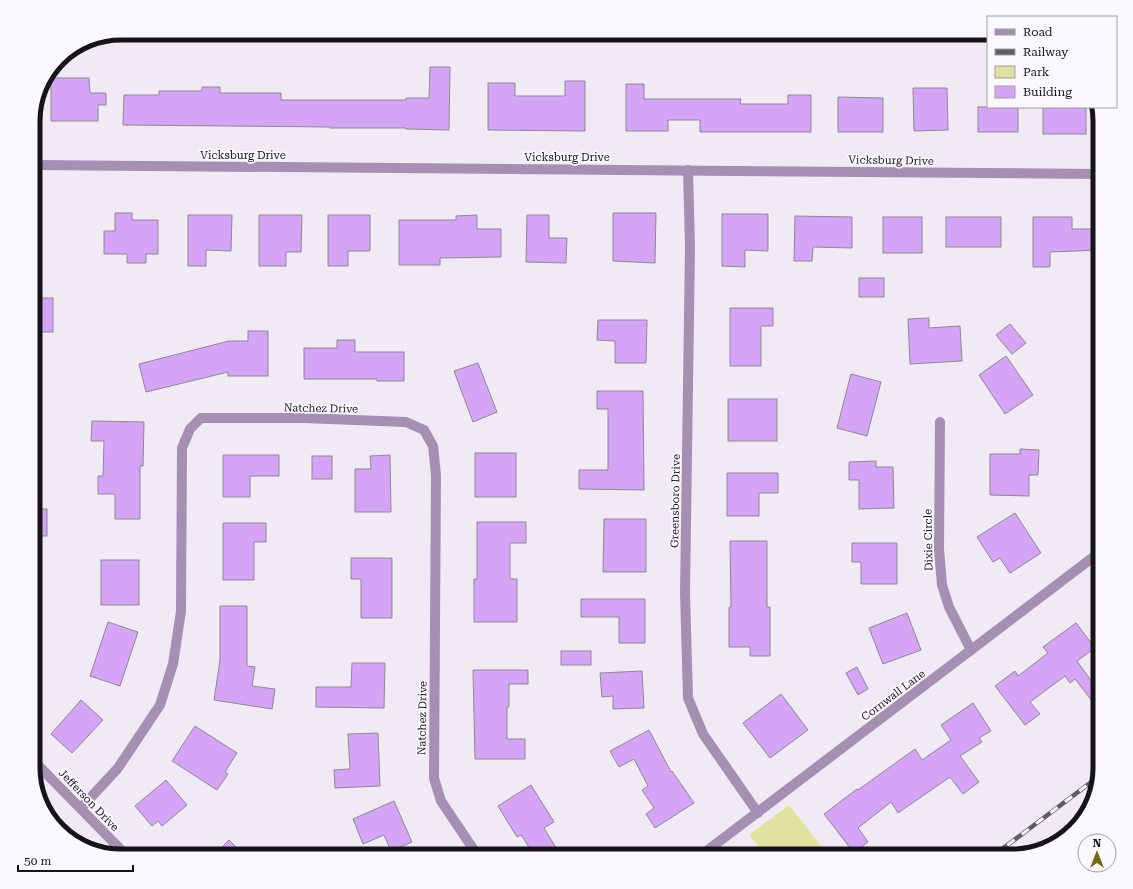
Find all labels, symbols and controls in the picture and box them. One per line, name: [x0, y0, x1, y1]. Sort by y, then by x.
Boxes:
legend: [987, 16, 1117, 108]
text: Road: [1023, 25, 1053, 39]
text: Railway: [1023, 45, 1069, 59]
text: Park: [1023, 65, 1050, 79]
text: Building: [1023, 85, 1072, 99]
street label: Vicksburg Drive: [200, 149, 286, 162]
street label: Vicksburg Drive: [524, 151, 610, 164]
street label: Vicksburg Drive: [848, 153, 934, 168]
street label: Natchez Drive: [284, 401, 358, 416]
street label: Greensboro Drive: [668, 454, 683, 548]
street label: Dixie Circle: [921, 509, 936, 571]
street label: Cornwall Lane: [859, 667, 928, 724]
street label: Natchez Drive: [415, 681, 430, 755]
street label: Jefferson Drive: [56, 767, 121, 834]
north arrow: [1077, 833, 1117, 873]
text: N: [1093, 837, 1102, 850]
scale bar: [18, 847, 133, 873]
text: 50 m: [24, 854, 51, 868]

